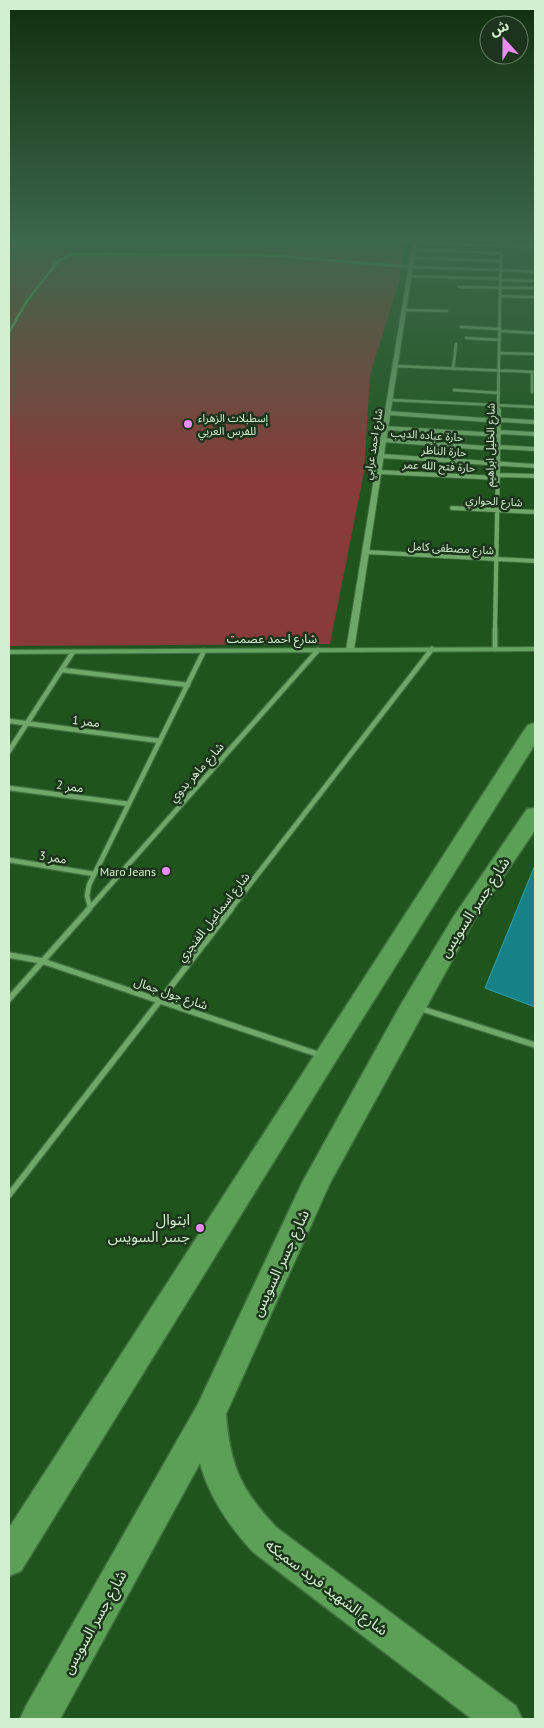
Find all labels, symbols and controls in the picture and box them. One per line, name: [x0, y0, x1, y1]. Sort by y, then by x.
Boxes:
north arrow: [479, 15, 529, 65]
text: ش: [487, 16, 512, 40]
street label: شارع الخليل ابراهيم: [482, 402, 500, 487]
street label: شارع احمد عرابي: [360, 407, 388, 481]
place label: إسطبلات الزهراء للفرس العربي: [198, 411, 269, 441]
marker: إسطبلات الزهراء للفرس العربي: [182, 418, 194, 430]
street label: حارة عباده الديب: [390, 425, 464, 445]
street label: حارة الناظر: [420, 442, 467, 460]
street label: حارة فتح الله عمر: [401, 457, 476, 476]
street label: شارع الحواري: [465, 493, 523, 512]
street label: شارع مصطفى كامل: [407, 539, 495, 558]
street label: شارع احمد عصمت: [227, 631, 317, 648]
street label: ممر 1: [71, 712, 101, 730]
street label: شارع ماهر بدوي: [165, 739, 229, 807]
street label: ممر 2: [55, 777, 85, 795]
street label: ممر 3: [38, 847, 68, 867]
street label: شارع جسر السويس: [435, 853, 516, 962]
place label: Maro Jeans: [100, 864, 156, 879]
marker: Maro Jeans: [160, 865, 172, 877]
street label: شارع اسماعيل الفنجري: [173, 869, 255, 966]
street label: شارع جول جمال: [132, 973, 210, 1014]
street label: شارع جسر السويس: [247, 1206, 316, 1321]
place label: ابتوال جسر السويس: [108, 1210, 190, 1246]
marker: ابتوال جسر السويس: [194, 1222, 206, 1234]
street label: شارع الشهيد فريد سميكه: [260, 1535, 392, 1642]
street label: شارع جسر السويس: [58, 1567, 133, 1679]

